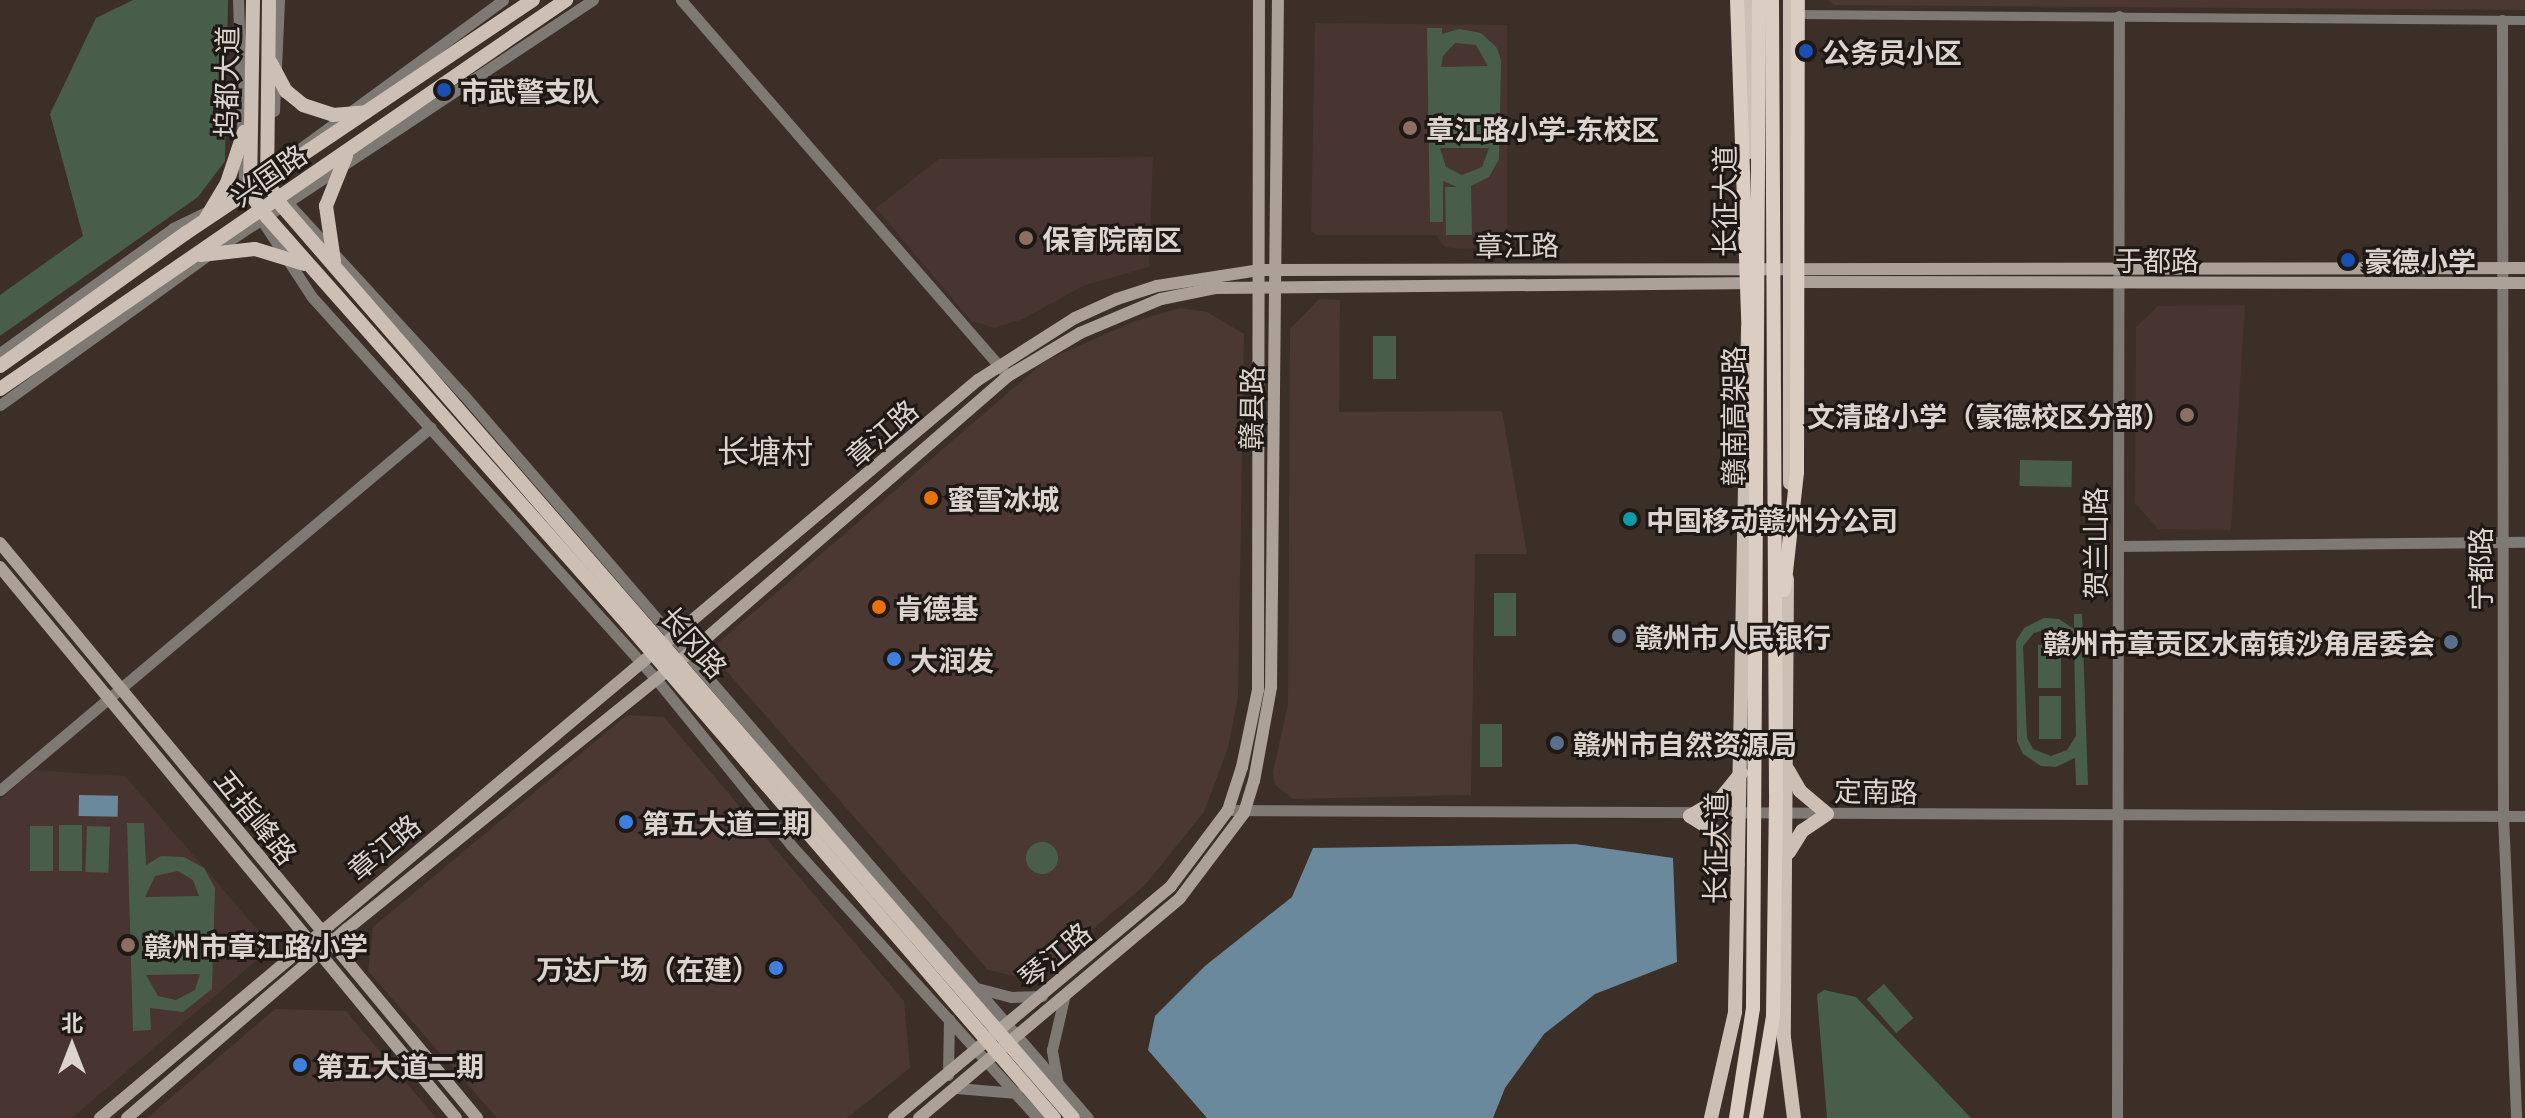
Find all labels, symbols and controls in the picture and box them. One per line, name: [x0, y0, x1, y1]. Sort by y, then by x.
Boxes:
street label: 坞都大道: [207, 26, 243, 138]
place label: 公务员小区: [1822, 34, 1962, 68]
marker: 公务员小区: [1797, 42, 1815, 60]
place label: 市武警支队: [460, 73, 600, 107]
marker: 市武警支队: [435, 81, 453, 99]
place label: 章江路小学-东校区: [1426, 111, 1659, 145]
marker: 章江路小学-东校区: [1401, 119, 1419, 137]
street label: 兴国路: [224, 136, 312, 212]
street label: 长征大道: [1706, 145, 1740, 257]
place label: 保育院南区: [1042, 221, 1182, 255]
street label: 章江路: [1475, 226, 1559, 262]
marker: 保育院南区: [1017, 229, 1035, 247]
street label: 于都路: [2115, 242, 2199, 276]
place label: 豪德小学: [2364, 243, 2476, 277]
marker: 豪德小学: [2339, 251, 2357, 269]
street label: 赣南高架路: [1715, 346, 1749, 486]
street label: 赣县路: [1232, 366, 1268, 450]
street label: 章江路: [838, 392, 924, 472]
place label: 文清路小学（豪德校区分部）: [1807, 398, 2171, 432]
marker: 文清路小学（豪德校区分部）: [2178, 406, 2196, 424]
district label: 长塘村: [717, 430, 813, 468]
place label: 蜜雪冰城: [947, 481, 1059, 515]
street label: 贺兰山路: [2077, 487, 2111, 599]
marker: 蜜雪冰城: [922, 489, 940, 507]
place label: 中国移动赣州分公司: [1646, 502, 1898, 536]
marker: 中国移动赣州分公司: [1621, 510, 1639, 528]
street label: 宁都路: [2462, 527, 2496, 611]
place label: 肯德基: [895, 590, 979, 624]
street label: 长冈路: [655, 598, 735, 684]
marker: 肯德基: [870, 598, 888, 616]
place label: 赣州市人民银行: [1635, 619, 1831, 653]
place label: 赣州市章贡区水南镇沙角居委会: [2043, 625, 2435, 659]
marker: 赣州市人民银行: [1610, 627, 1628, 645]
marker: 赣州市章贡区水南镇沙角居委会: [2442, 633, 2460, 651]
place label: 大润发: [910, 642, 994, 676]
marker: 大润发: [885, 650, 903, 668]
place label: 赣州市自然资源局: [1573, 726, 1797, 760]
marker: 赣州市自然资源局: [1548, 734, 1566, 752]
street label: 五指峰路: [209, 762, 305, 870]
street label: 定南路: [1834, 772, 1918, 808]
street label: 长征大道: [1696, 792, 1732, 904]
place label: 第五大道三期: [642, 805, 810, 839]
street label: 章江路: [340, 806, 426, 886]
marker: 第五大道三期: [617, 813, 635, 831]
street label: 琴江路: [1011, 914, 1097, 994]
place label: 赣州市章江路小学: [144, 928, 368, 962]
marker: 赣州市章江路小学: [119, 936, 137, 954]
place label: 万达广场（在建）: [536, 951, 760, 985]
marker: 万达广场（在建）: [767, 959, 785, 977]
text: 北: [61, 1005, 83, 1038]
north arrow: [32, 1006, 112, 1086]
place label: 第五大道二期: [316, 1048, 484, 1082]
marker: 第五大道二期: [291, 1056, 309, 1074]

